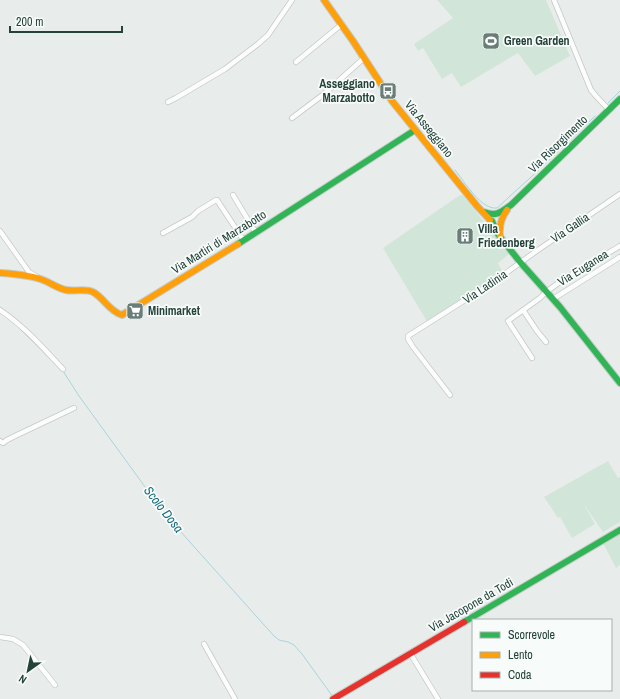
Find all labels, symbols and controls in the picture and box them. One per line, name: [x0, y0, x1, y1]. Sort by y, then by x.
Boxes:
scale bar: [10, 8, 122, 34]
text: 200 m: [16, 14, 43, 30]
sports icon: Green Garden: [481, 31, 501, 51]
place label: Green Garden: [504, 33, 570, 49]
place label: Asseggiano Marzabotto: [319, 76, 375, 106]
bus stop icon: Asseggiano Marzabotto: [378, 81, 398, 101]
street label: Via Asseggiano: [401, 97, 457, 161]
street label: Via Risorgimento: [525, 112, 591, 176]
street label: Via Martiri di Marzabotto: [169, 206, 269, 278]
street label: Via Gallia: [548, 209, 593, 247]
place label: Villa Friedenberg: [478, 221, 535, 251]
building icon: Villa Friedenberg: [455, 226, 475, 246]
street label: Via Euganea: [555, 246, 612, 290]
street label: Via Ladinia: [460, 266, 511, 308]
supermarket icon: Minimarket: [125, 301, 145, 321]
place label: Minimarket: [148, 303, 201, 319]
water label: Scolo Dosa: [140, 483, 187, 536]
street label: Via Jacopone da Todi: [426, 574, 516, 636]
legend: [472, 619, 612, 691]
text: Scorrevole: [508, 627, 555, 643]
text: Lento: [508, 647, 533, 663]
north arrow: [8, 651, 48, 691]
text: Coda: [508, 667, 532, 683]
text: N: [16, 672, 29, 687]

